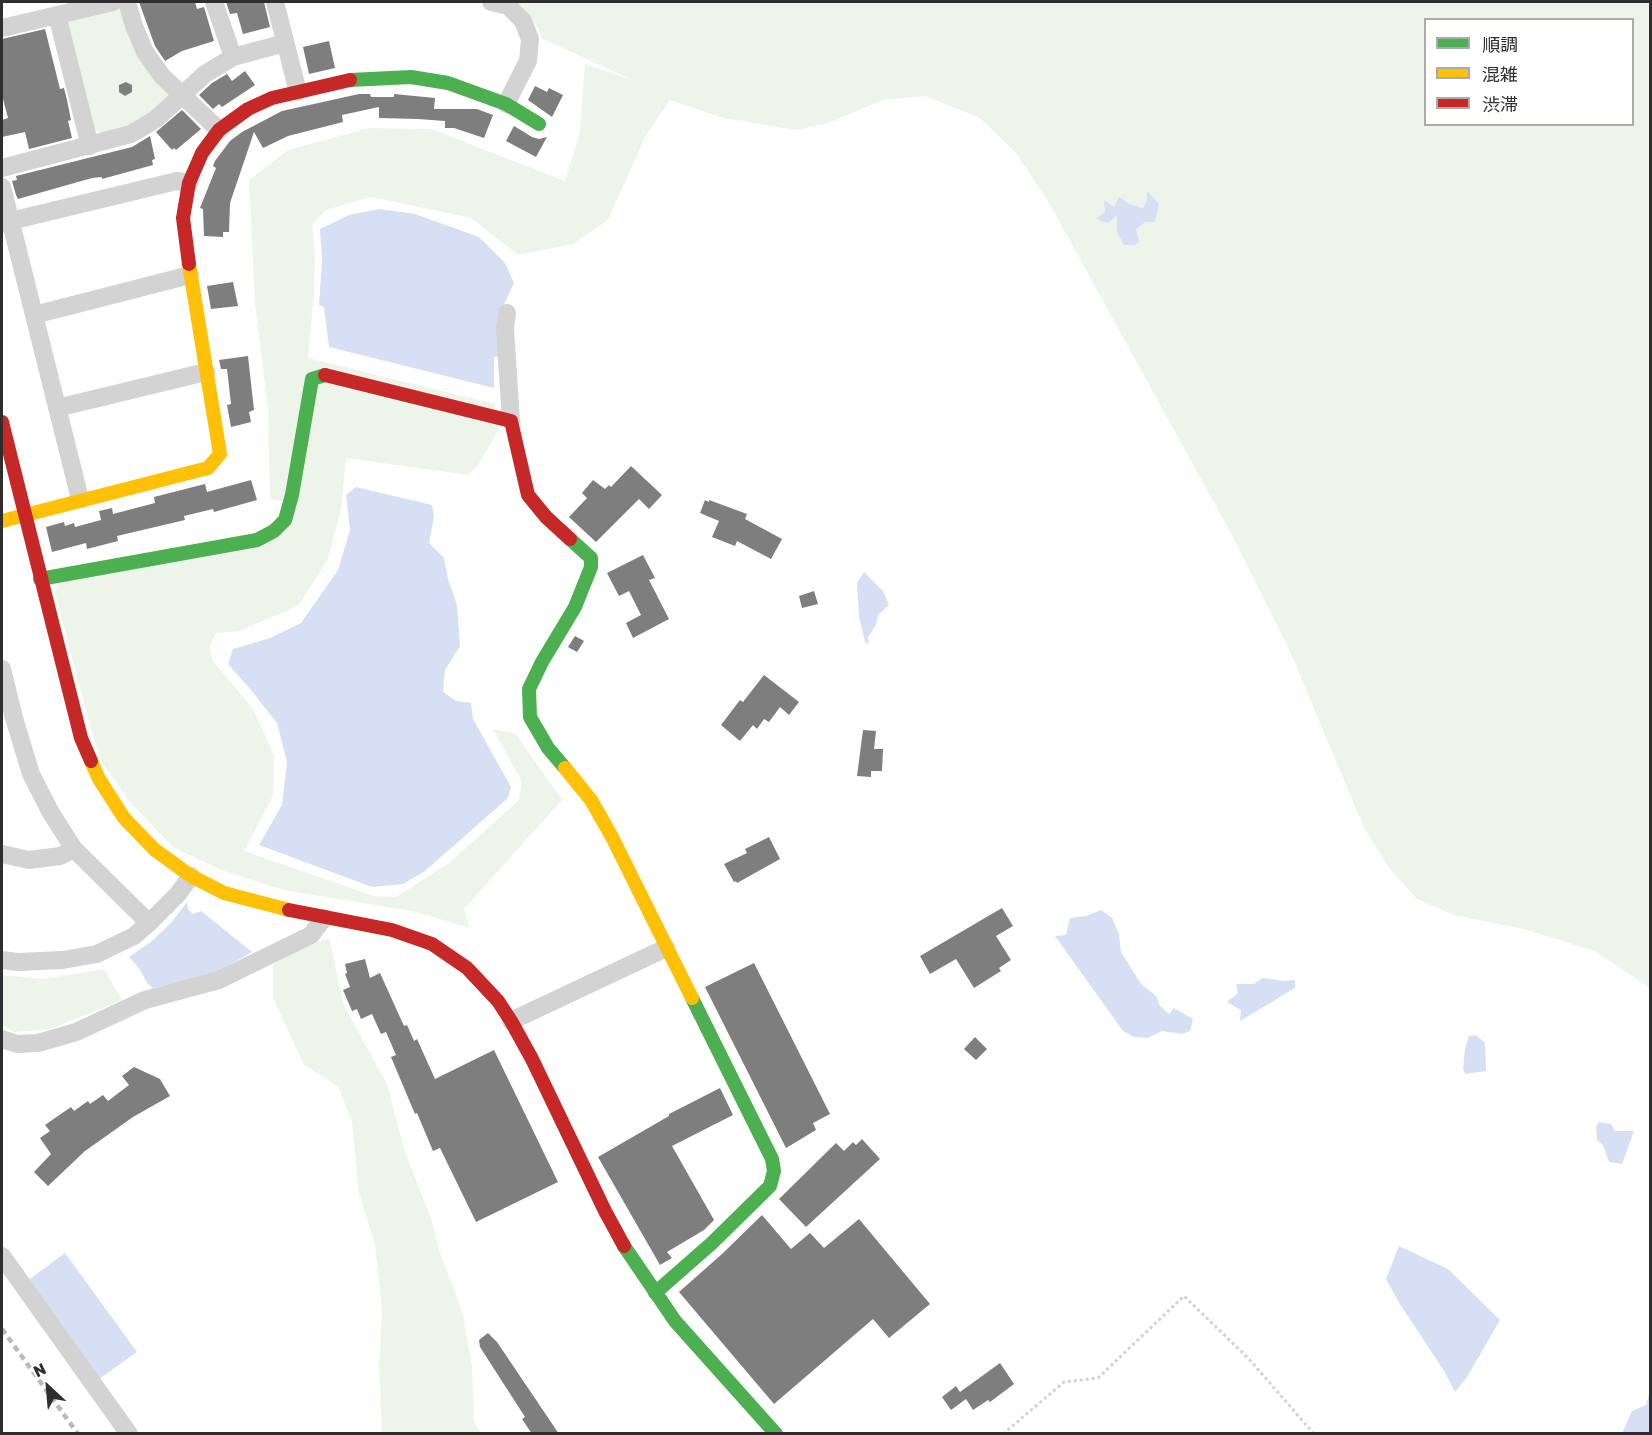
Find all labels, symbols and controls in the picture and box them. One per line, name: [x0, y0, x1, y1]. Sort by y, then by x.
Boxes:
legend: [1424, 18, 1634, 126]
text: 順調: [1482, 34, 1518, 56]
text: 混雑: [1482, 64, 1518, 86]
text: 渋滞: [1482, 94, 1518, 116]
north arrow: [18, 1357, 78, 1417]
text: N: [31, 1359, 49, 1381]

